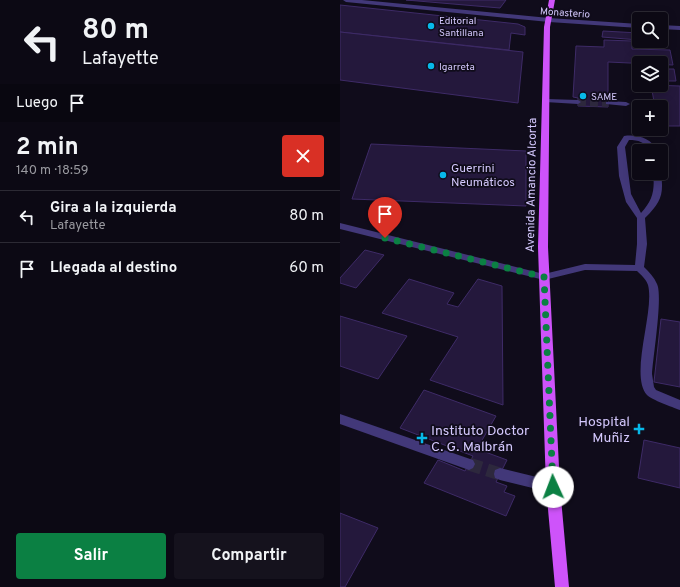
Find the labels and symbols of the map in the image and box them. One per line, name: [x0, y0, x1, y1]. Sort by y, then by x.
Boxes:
street label: Monasterio: [539, 5, 591, 22]
place label: Editorial Santillana: [439, 15, 484, 40]
marker: Editorial Santillana: [426, 21, 436, 31]
marker: Igarreta: [426, 61, 436, 71]
place label: Igarreta: [439, 61, 475, 74]
marker: SAME: [578, 91, 588, 101]
place label: SAME: [591, 91, 617, 104]
street label: Avenida Amancio Alcorta: [523, 117, 541, 253]
place label: Guerrini Neumáticos: [451, 161, 515, 191]
marker: Guerrini Neumáticos: [438, 170, 448, 180]
pin: [368, 197, 402, 238]
place label: Hospital Muñiz: [578, 414, 630, 447]
place label: Instituto Doctor C. G. Malbrán: [431, 423, 530, 456]
marker: Hospital Muñiz: [633, 423, 645, 435]
marker: Instituto Doctor C. G. Malbrán: [416, 432, 428, 444]
position arrow: [532, 466, 574, 508]

